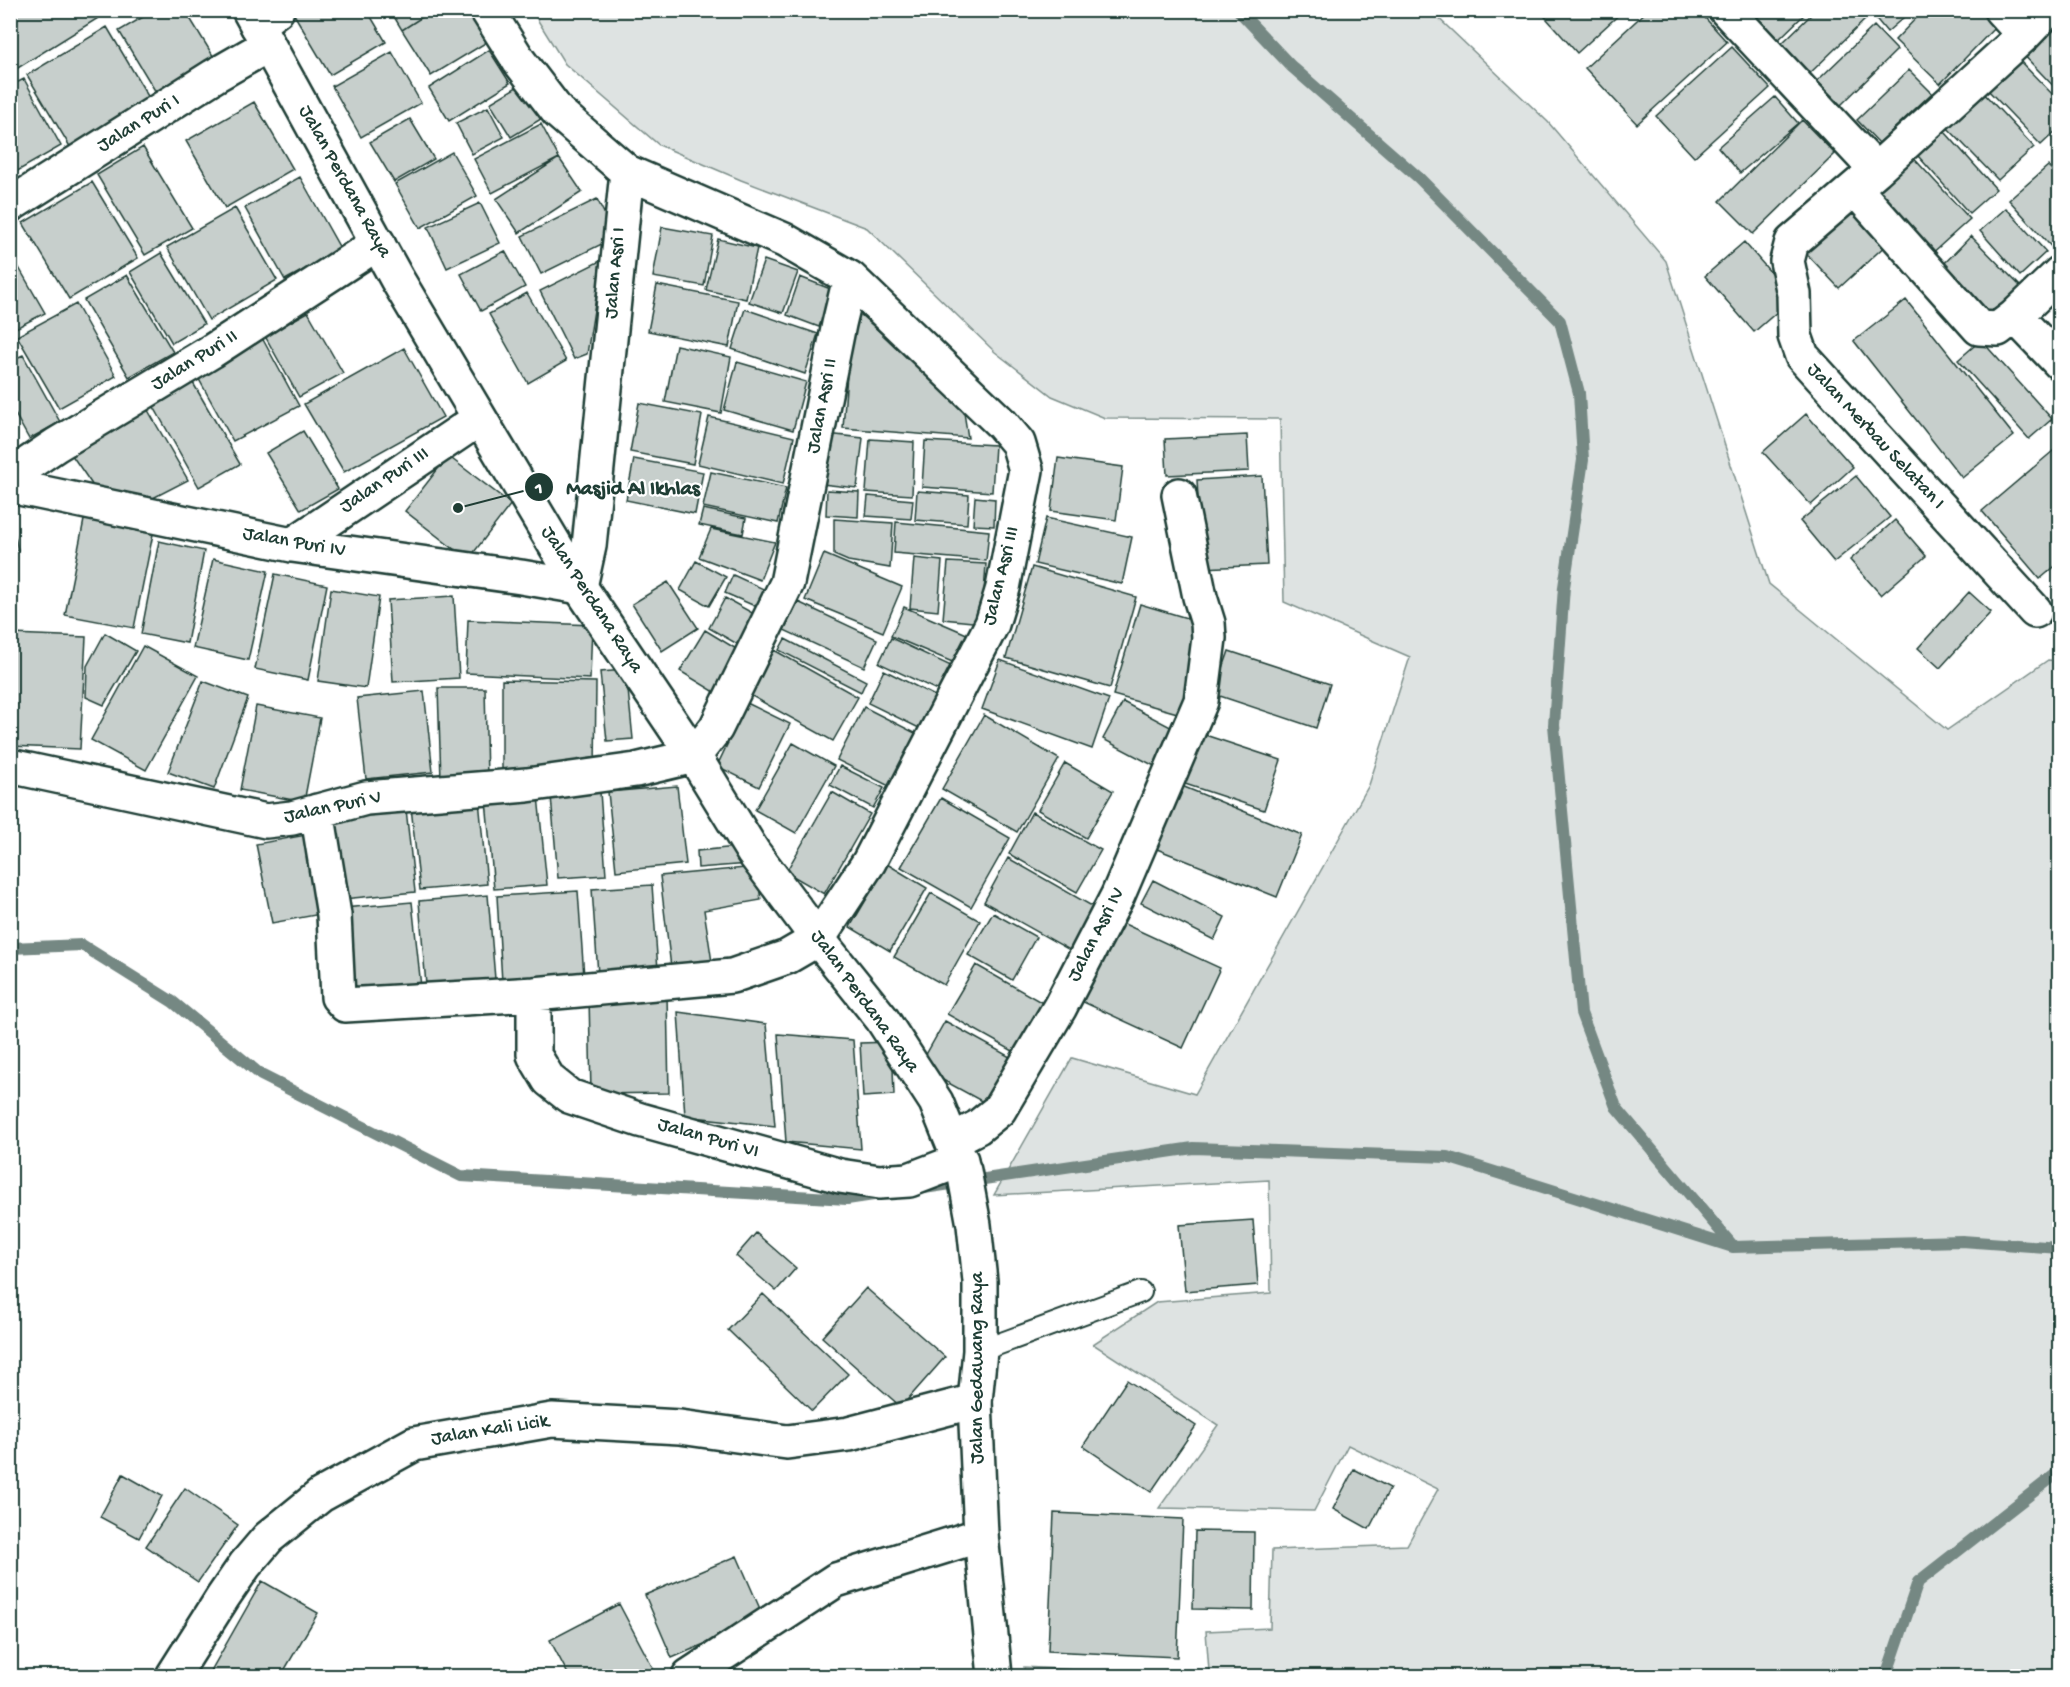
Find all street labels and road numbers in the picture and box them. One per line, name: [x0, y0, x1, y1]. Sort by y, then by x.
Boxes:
street label: Jalan Puri I: [94, 90, 184, 158]
street label: Jalan Perdana Raya: [293, 102, 396, 263]
street label: Jalan Asri I: [601, 226, 631, 320]
street label: Jalan Puri II: [148, 325, 242, 397]
street label: Jalan Asri II: [803, 357, 843, 455]
street label: Jalan Merbau Selatan I: [1801, 359, 1949, 515]
street label: Jalan Puri III: [336, 443, 434, 519]
street label: Jalan Perdana Raya: [535, 522, 648, 679]
street label: Jalan Puri IV: [241, 523, 347, 563]
street label: Jalan Asri III: [979, 524, 1025, 628]
street label: Jalan Puri V: [282, 786, 384, 830]
street label: Jalan Asri IV: [1063, 884, 1131, 986]
street label: Jalan Perdana Raya: [805, 926, 924, 1078]
street label: Jalan Puri VI: [655, 1114, 761, 1164]
street label: Jalan Gedawang Raya: [967, 1271, 990, 1464]
street label: Jalan Kali Licik: [430, 1410, 553, 1452]

